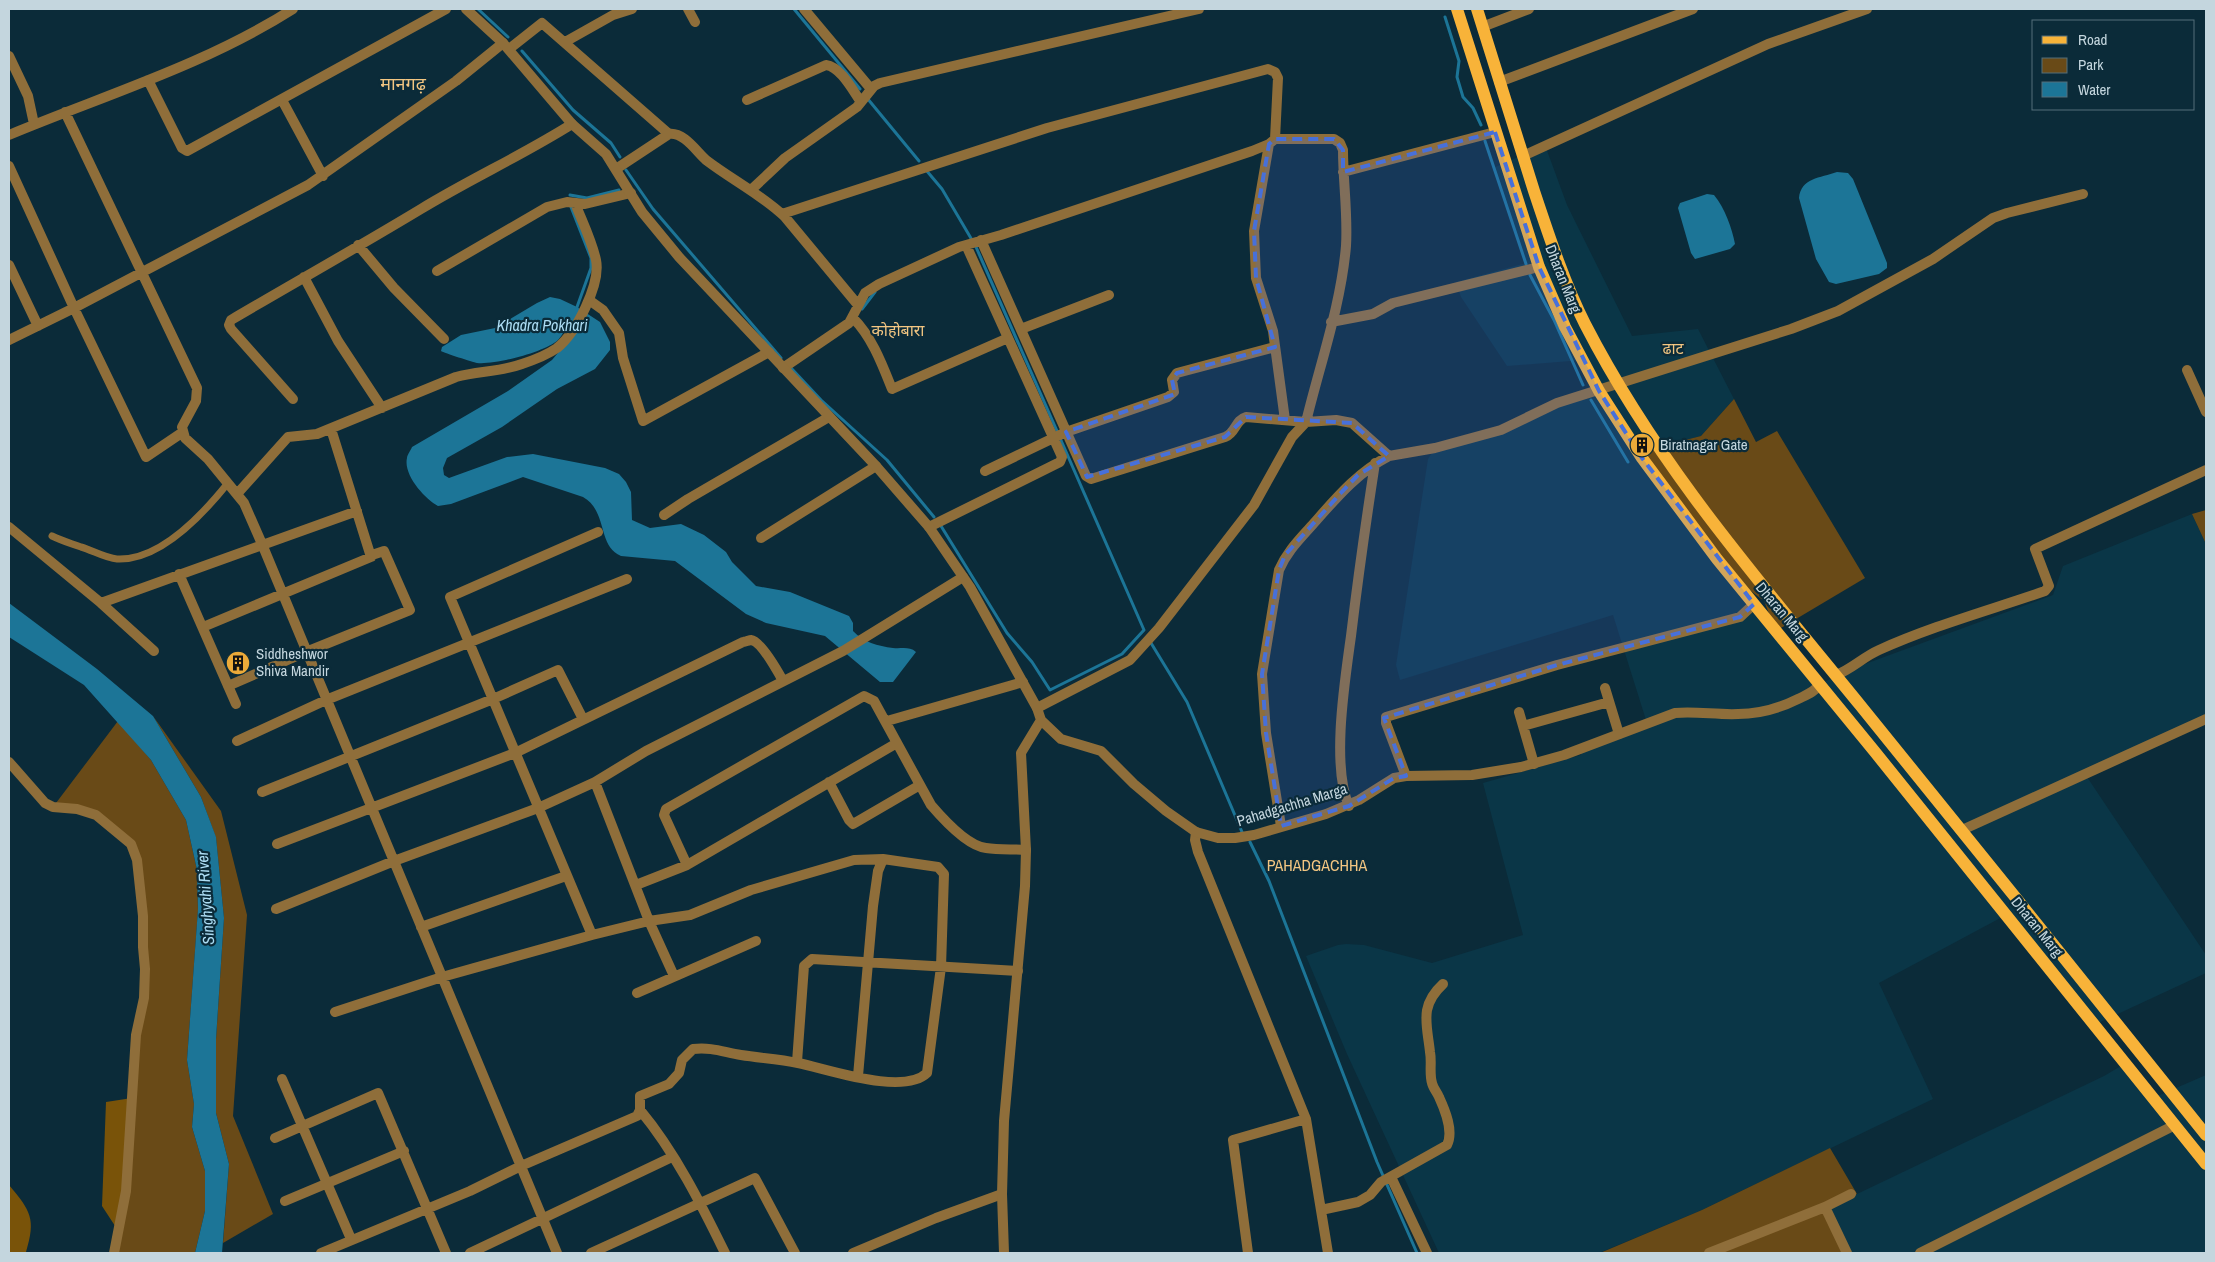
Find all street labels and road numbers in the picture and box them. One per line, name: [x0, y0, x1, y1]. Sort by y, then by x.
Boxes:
street label: Dharan Marg: [1540, 242, 1587, 316]
street label: Dharan Marg: [1751, 577, 1814, 646]
street label: Pahadgachha Marga: [1234, 778, 1350, 831]
street label: Dharan Marg: [2007, 892, 2068, 961]

